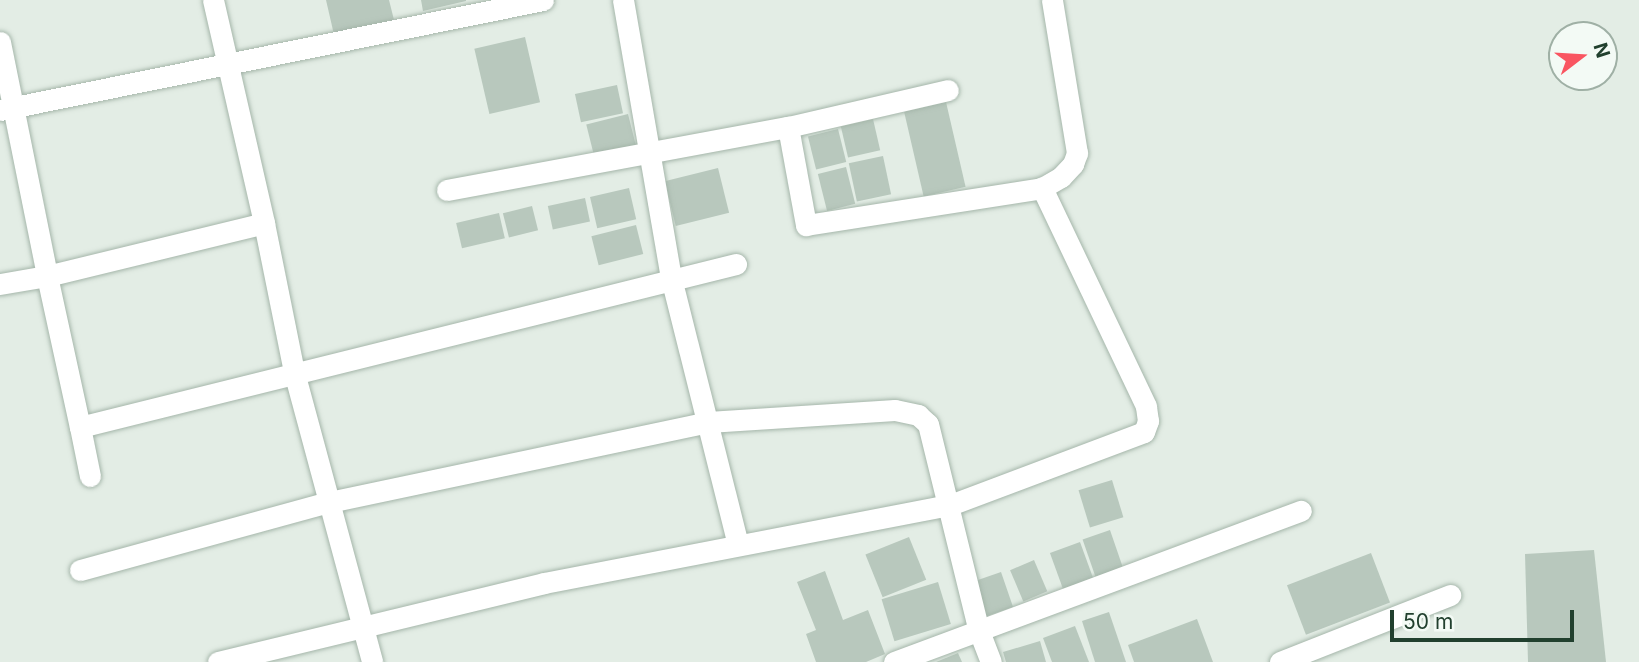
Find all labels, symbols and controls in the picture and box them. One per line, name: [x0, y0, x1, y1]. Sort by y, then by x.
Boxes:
north arrow: [1548, 21, 1618, 91]
text: N: [1589, 40, 1615, 61]
scale bar: [1394, 596, 1578, 640]
text: 50 m: [1403, 609, 1453, 634]

